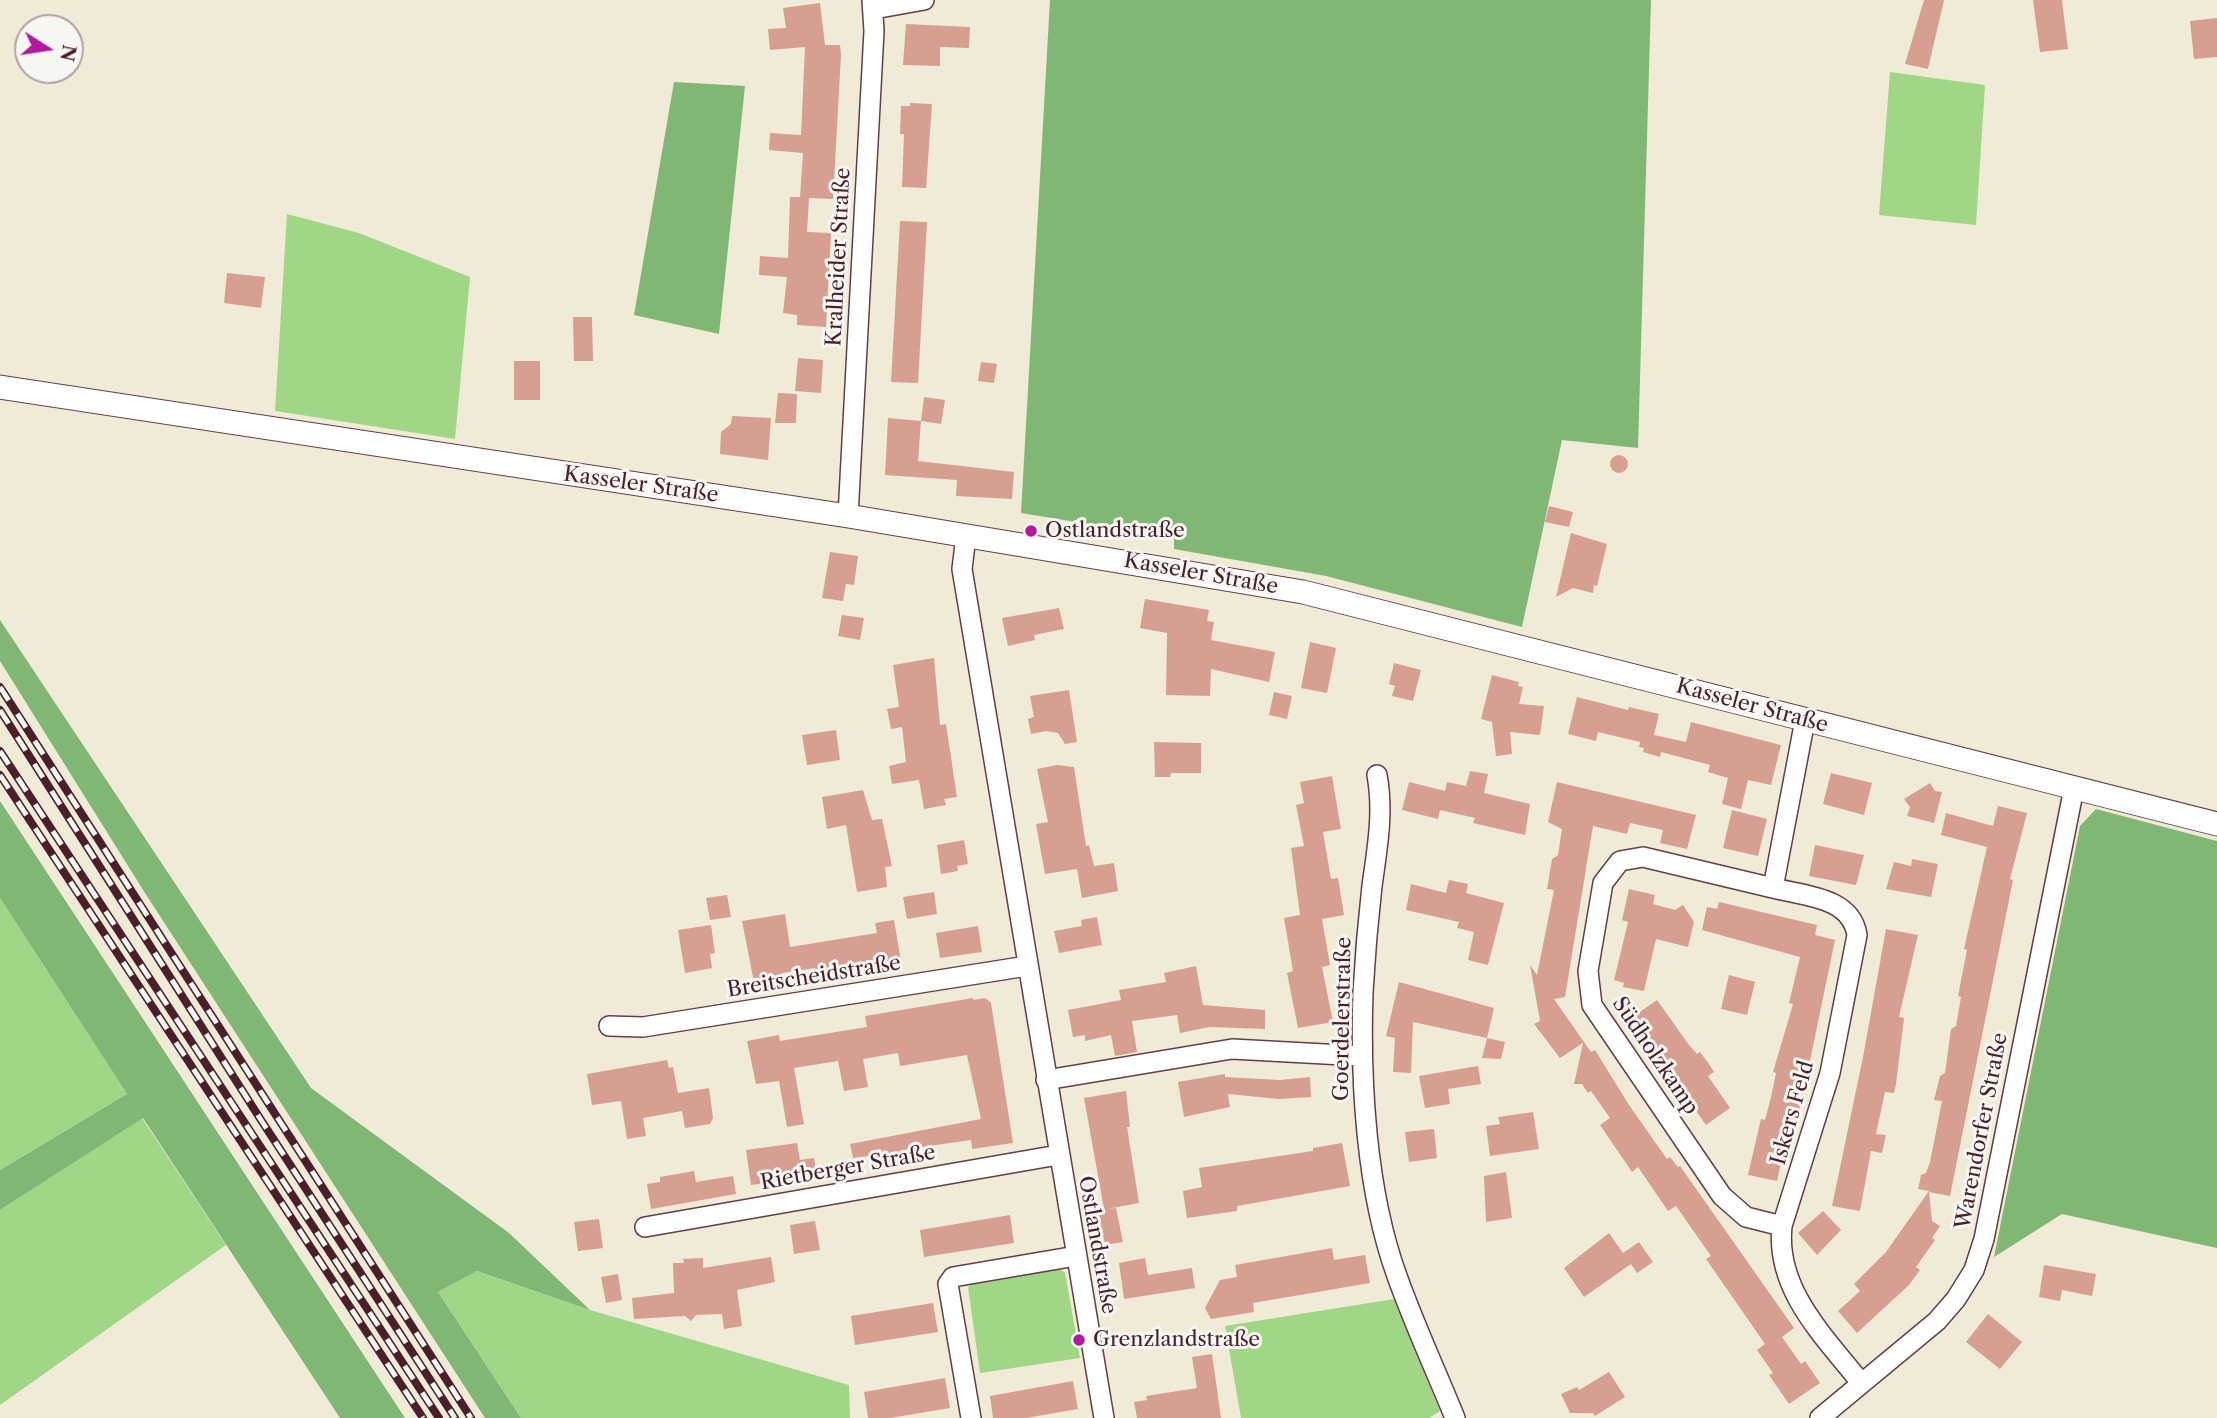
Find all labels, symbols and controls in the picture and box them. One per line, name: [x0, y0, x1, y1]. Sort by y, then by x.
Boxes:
north arrow: [14, 14, 84, 84]
text: N: [55, 43, 81, 64]
street label: Kralheider Straße: [822, 167, 856, 347]
street label: Kasseler Straße: [562, 462, 720, 508]
place label: Ostlandstraße: [1045, 518, 1185, 544]
marker: Ostlandstraße: [1023, 523, 1039, 539]
street label: Kasseler Straße: [1122, 548, 1280, 600]
street label: Kasseler Straße: [1673, 674, 1831, 738]
street label: Goerdelerstraße: [1329, 937, 1357, 1101]
street label: Breitscheidstraße: [725, 951, 903, 1003]
street label: Südholzkamp: [1606, 992, 1704, 1120]
street label: Warendorfer Straße: [1951, 1031, 2013, 1231]
street label: Iskers Feld: [1766, 1058, 1820, 1168]
street label: Rietberger Straße: [758, 1140, 938, 1196]
street label: Ostlandstraße: [1072, 1174, 1122, 1316]
place label: Grenzlandstraße: [1093, 1327, 1260, 1353]
marker: Grenzlandstraße: [1071, 1332, 1087, 1348]

